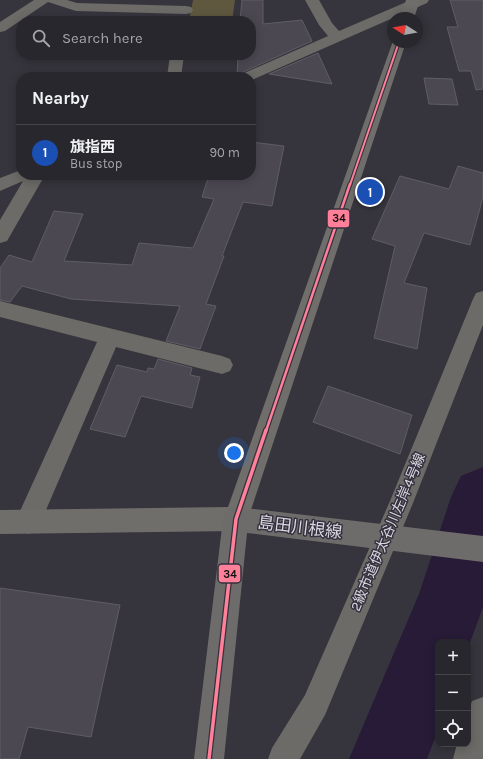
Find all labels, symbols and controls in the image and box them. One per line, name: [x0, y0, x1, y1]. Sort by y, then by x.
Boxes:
north arrow: [387, 12, 423, 48]
search box: [16, 16, 256, 60]
icon: search: [30, 27, 52, 49]
text: Search here: [62, 29, 143, 47]
text: Nearby: [32, 88, 89, 108]
text: 旗指西: [70, 138, 115, 156]
text: 1: [43, 145, 47, 160]
text: 90 m: [209, 145, 240, 160]
text: Bus stop: [70, 156, 122, 171]
pin: 1: [357, 177, 383, 207]
line badge: 34: [327, 209, 350, 228]
text: 34: [332, 212, 346, 225]
your location: [224, 443, 244, 463]
street label: 2級市道伊太谷川左岸4号線: [347, 450, 429, 614]
street label: 島田川根線: [257, 512, 343, 542]
line badge: 34: [218, 564, 241, 583]
text: 34: [223, 568, 237, 581]
map controls: [435, 639, 471, 747]
button: +: [435, 639, 471, 675]
button: −: [435, 675, 471, 711]
button: locate: [435, 711, 471, 747]

